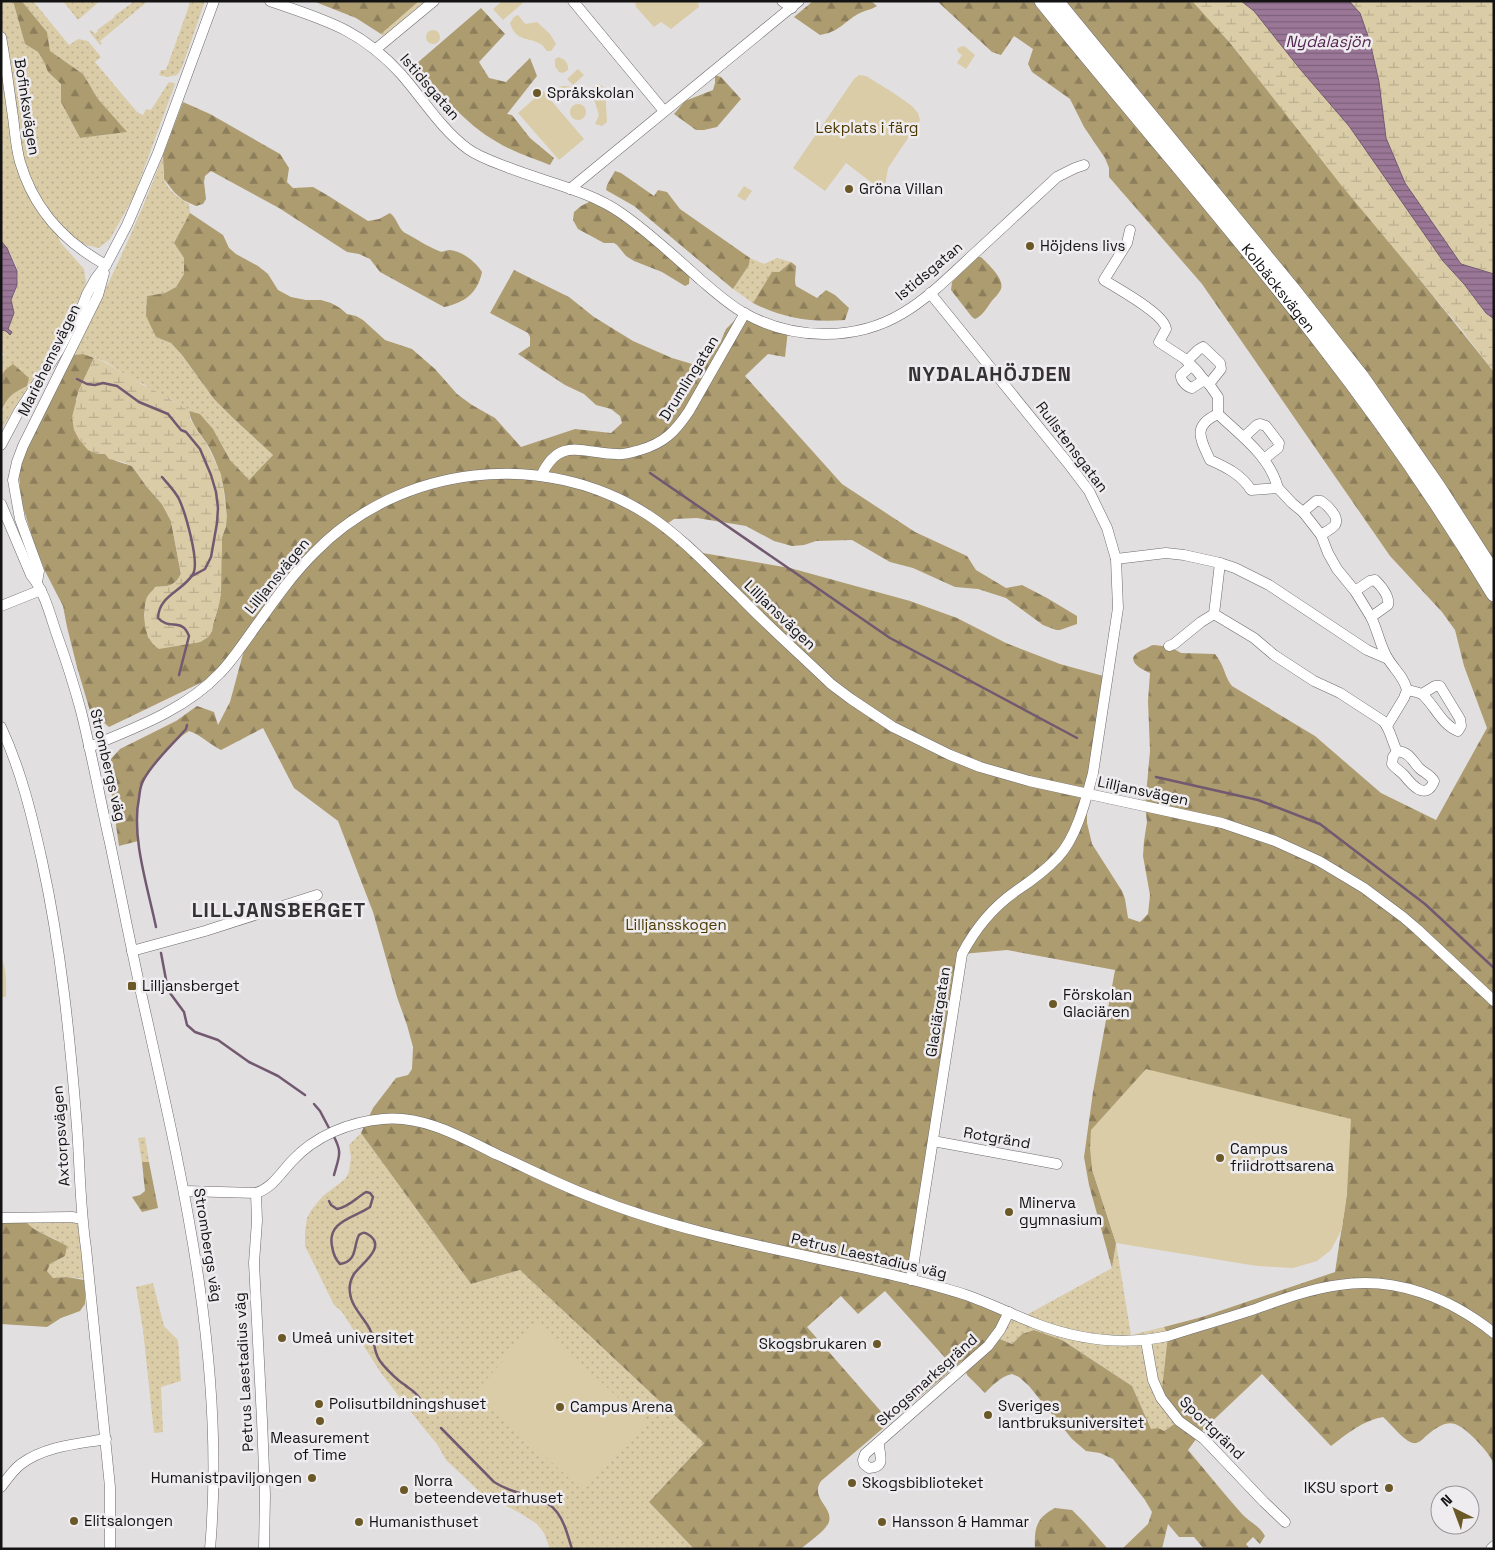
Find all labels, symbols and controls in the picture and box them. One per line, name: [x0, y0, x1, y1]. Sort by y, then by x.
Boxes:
water label: Nydalasjön: [1285, 31, 1372, 52]
street label: Istidsgatan: [396, 49, 464, 124]
street label: Bofinksvägen: [10, 57, 45, 157]
place label: Språkskolan: [547, 83, 634, 102]
marker: Språkskolan: [531, 87, 543, 99]
park label: Lekplats i färg: [816, 118, 918, 137]
place label: Gröna Villan: [859, 179, 943, 198]
marker: Gröna Villan: [843, 183, 855, 195]
place label: Höjdens livs: [1040, 236, 1126, 255]
street label: Istidsgatan: [891, 237, 966, 304]
marker: Höjdens livs: [1024, 240, 1036, 252]
street label: Kolbäcksvägen: [1238, 240, 1320, 336]
street label: Mariehemsvägen: [13, 301, 84, 419]
street label: Drumlingatan: [655, 332, 722, 424]
district label: NYDALAHÖJDEN: [908, 361, 1072, 387]
street label: Rullstensgatan: [1032, 398, 1113, 496]
street label: Lilljansvägen: [240, 534, 313, 618]
street label: Lilljansvägen: [741, 576, 820, 654]
street label: Strombergs väg: [86, 707, 131, 823]
street label: Lilljansvägen: [1096, 772, 1190, 809]
district label: LILLJANSBERGET: [192, 897, 366, 923]
park label: Lilljansskogen: [625, 915, 727, 934]
street label: Glaciärgatan: [921, 965, 954, 1058]
place label: Lilljansberget: [142, 976, 240, 995]
marker: Lilljansberget: [126, 980, 138, 992]
place label: Förskolan Glaciären: [1063, 985, 1132, 1021]
marker: Förskolan Glaciären: [1047, 998, 1059, 1010]
street label: Axtorpsvägen: [47, 1085, 74, 1187]
street label: Rotgränd: [962, 1122, 1032, 1153]
place label: Campus friidrottsarena: [1230, 1139, 1335, 1175]
marker: Campus friidrottsarena: [1214, 1152, 1226, 1164]
street label: Strombergs väg: [190, 1187, 227, 1303]
place label: Minerva gymnasium: [1019, 1193, 1102, 1229]
marker: Minerva gymnasium: [1003, 1206, 1015, 1218]
street label: Petrus Laestadius väg: [789, 1228, 949, 1283]
street label: Petrus Laestadius väg: [230, 1292, 257, 1452]
place label: Umeå universitet: [292, 1328, 414, 1347]
street label: Skogsmarksgränd: [872, 1329, 981, 1430]
marker: Umeå universitet: [276, 1332, 288, 1344]
place label: Skogsbrukaren: [759, 1334, 867, 1353]
marker: Skogsbrukaren: [871, 1338, 883, 1350]
street label: Sportgränd: [1176, 1392, 1249, 1463]
place label: Polisutbildningshuset: [329, 1394, 486, 1413]
place label: Sveriges lantbruksuniversitet: [998, 1396, 1144, 1432]
place label: Campus Arena: [570, 1397, 673, 1416]
marker: Polisutbildningshuset: [313, 1398, 325, 1410]
marker: Campus Arena: [554, 1401, 566, 1413]
marker: Sveriges lantbruksuniversitet: [982, 1409, 994, 1421]
marker: Measurement of Time: [314, 1415, 326, 1427]
place label: Measurement of Time: [270, 1428, 370, 1464]
place label: Humanistpaviljongen: [151, 1468, 302, 1487]
place label: Norra beteendevetarhuset: [414, 1471, 563, 1507]
marker: Humanistpaviljongen: [306, 1472, 318, 1484]
place label: Skogsbiblioteket: [862, 1473, 984, 1492]
marker: Skogsbiblioteket: [846, 1477, 858, 1489]
place label: IKSU sport: [1304, 1478, 1379, 1497]
marker: IKSU sport: [1383, 1482, 1395, 1494]
marker: Norra beteendevetarhuset: [398, 1484, 410, 1496]
north arrow: [1430, 1485, 1480, 1535]
text: N: [1437, 1491, 1456, 1510]
place label: Elitsalongen: [84, 1511, 173, 1530]
place label: Humanisthuset: [369, 1512, 479, 1531]
place label: Hansson & Hammar: [892, 1512, 1030, 1531]
marker: Elitsalongen: [68, 1515, 80, 1527]
marker: Humanisthuset: [353, 1516, 365, 1528]
marker: Hansson & Hammar: [876, 1516, 888, 1528]

